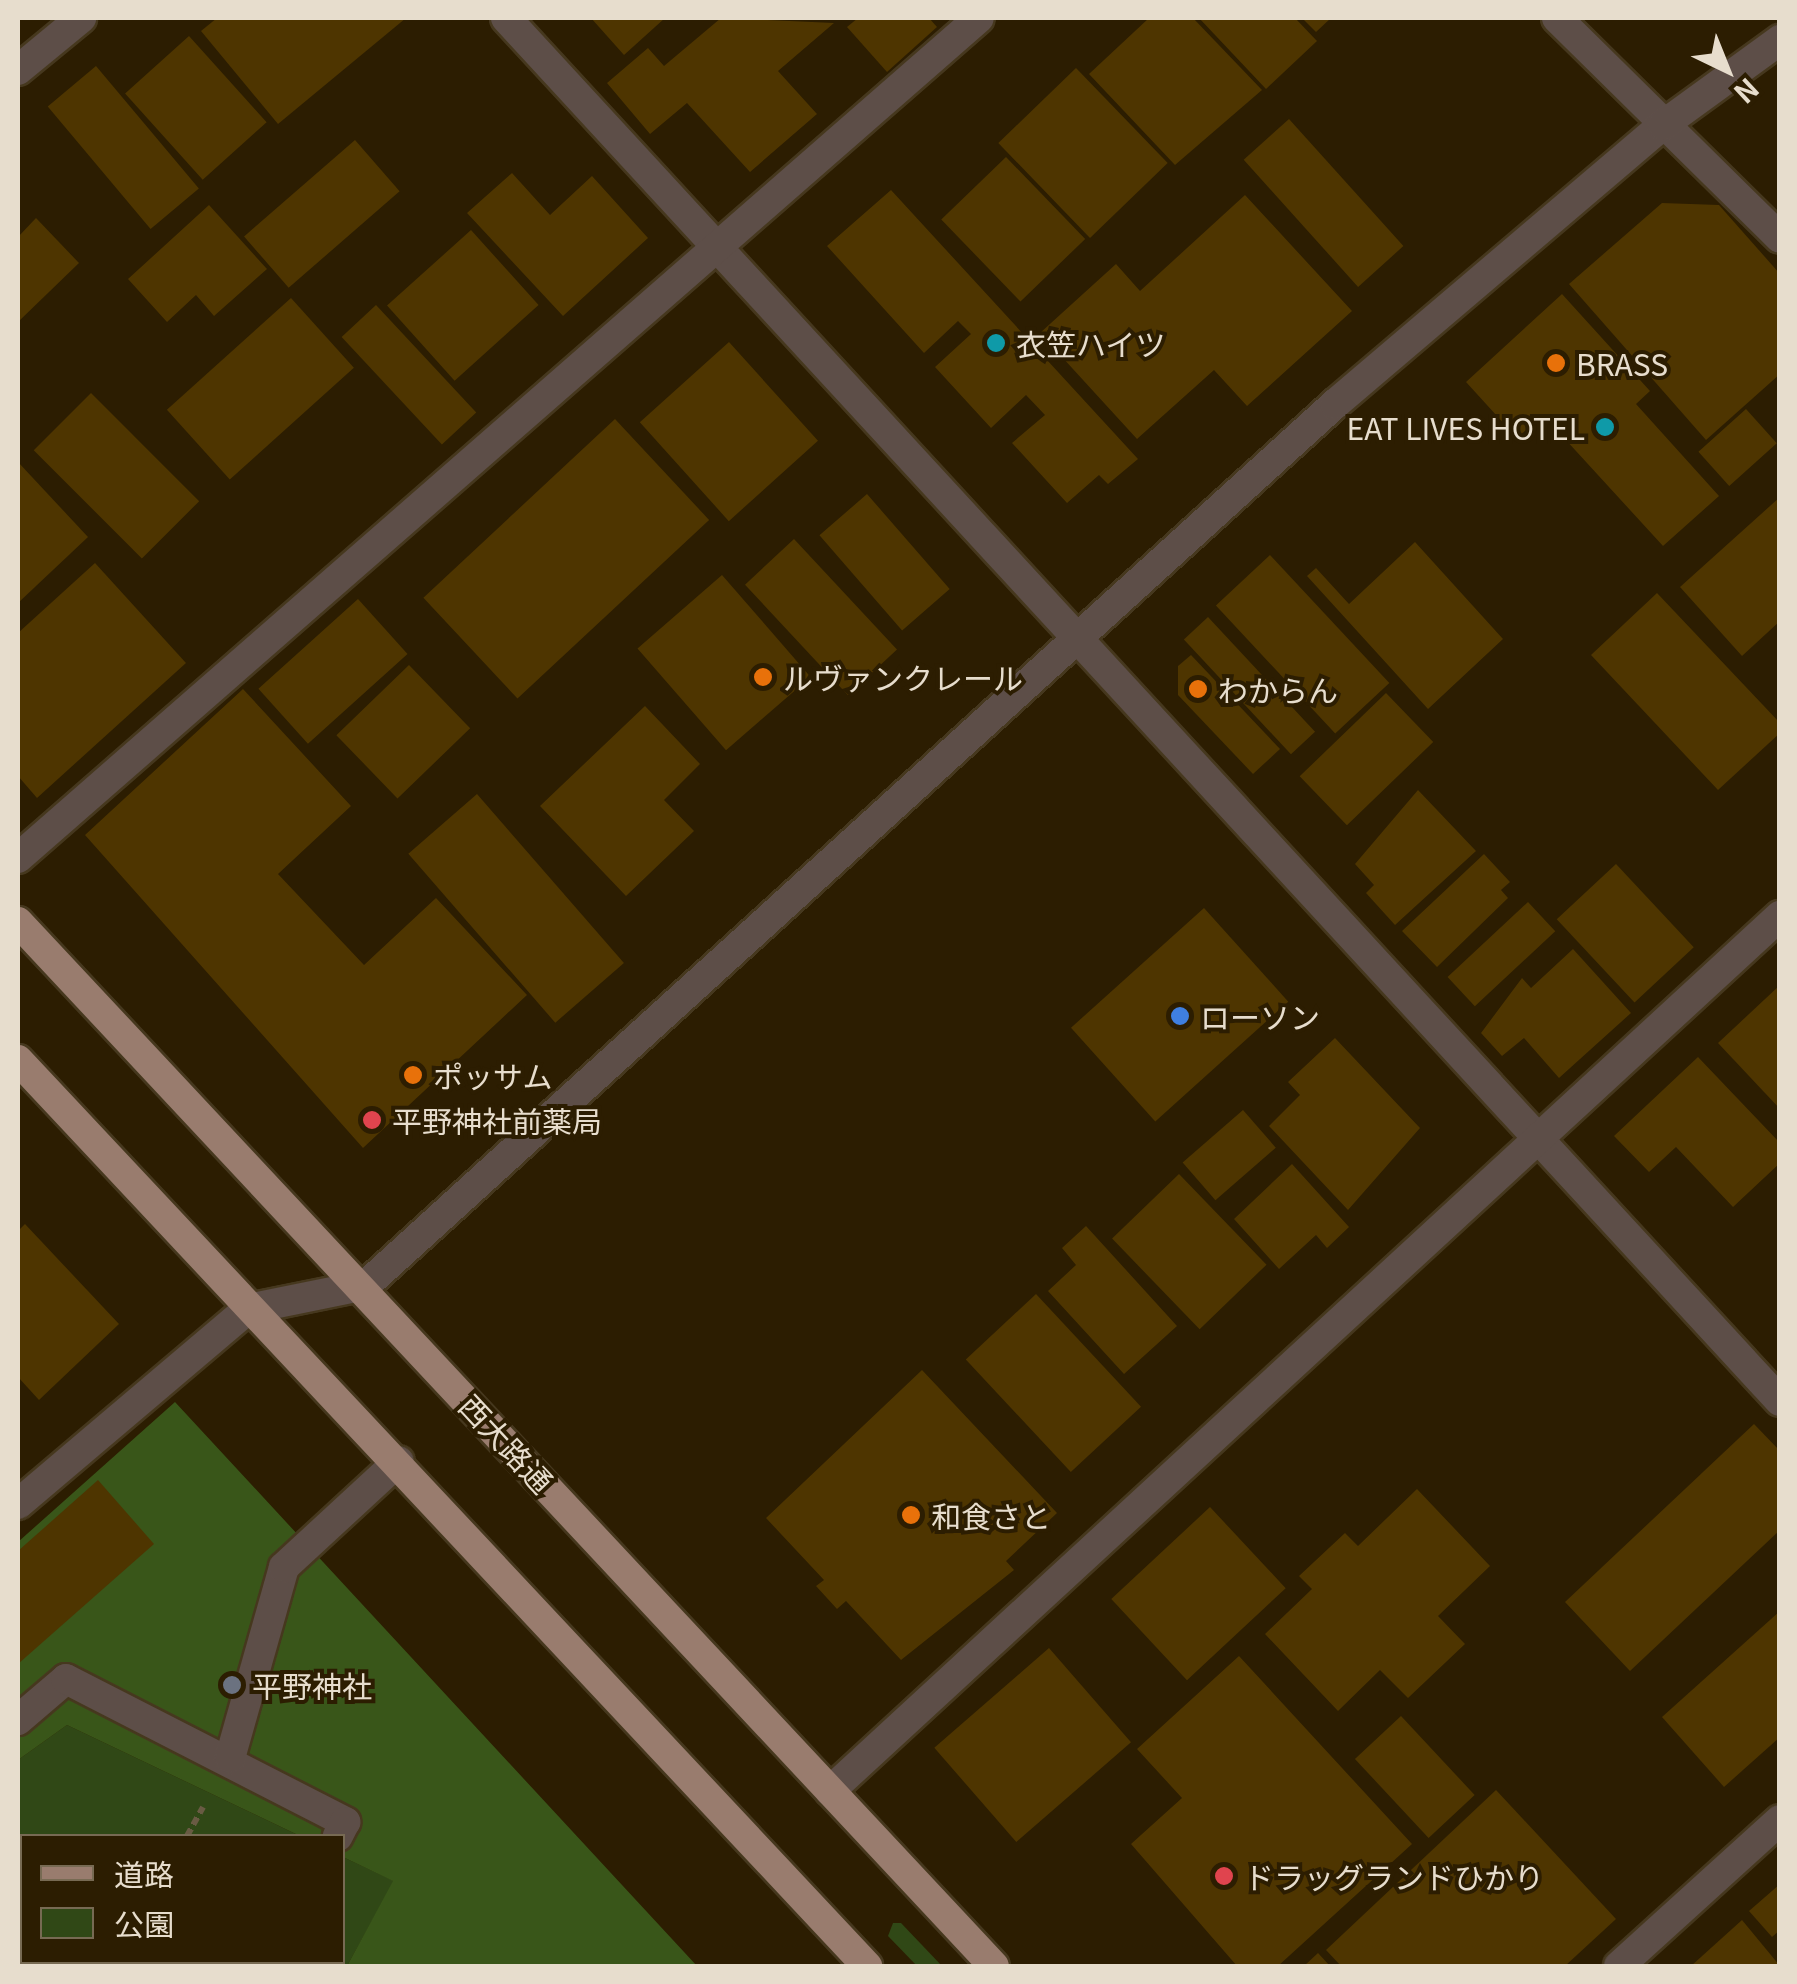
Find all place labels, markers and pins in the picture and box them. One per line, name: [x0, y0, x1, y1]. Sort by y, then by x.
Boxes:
place label: 衣笠ハイツ: [1016, 325, 1166, 361]
marker: 衣笠ハイツ: [985, 332, 1007, 354]
place label: BRASS: [1576, 345, 1668, 381]
marker: BRASS: [1545, 352, 1567, 374]
place label: EAT LIVES HOTEL: [1347, 409, 1585, 445]
marker: EAT LIVES HOTEL: [1594, 416, 1616, 438]
place label: ルヴァンクレール: [783, 659, 1023, 695]
marker: ルヴァンクレール: [752, 666, 774, 688]
place label: わからん: [1218, 671, 1338, 707]
marker: わからん: [1187, 678, 1209, 700]
place label: ローソン: [1200, 998, 1320, 1034]
marker: ローソン: [1169, 1005, 1191, 1027]
place label: ポッサム: [433, 1057, 553, 1093]
marker: ポッサム: [402, 1064, 424, 1086]
place label: 平野神社前薬局: [392, 1102, 602, 1138]
marker: 平野神社前薬局: [361, 1109, 383, 1131]
place label: 和食さと: [931, 1497, 1051, 1533]
marker: 和食さと: [900, 1504, 922, 1526]
place label: 平野神社: [252, 1667, 372, 1703]
marker: 平野神社: [221, 1674, 243, 1696]
place label: ドラッグランドひかり: [1244, 1858, 1544, 1894]
marker: ドラッグランドひかり: [1213, 1865, 1235, 1887]

